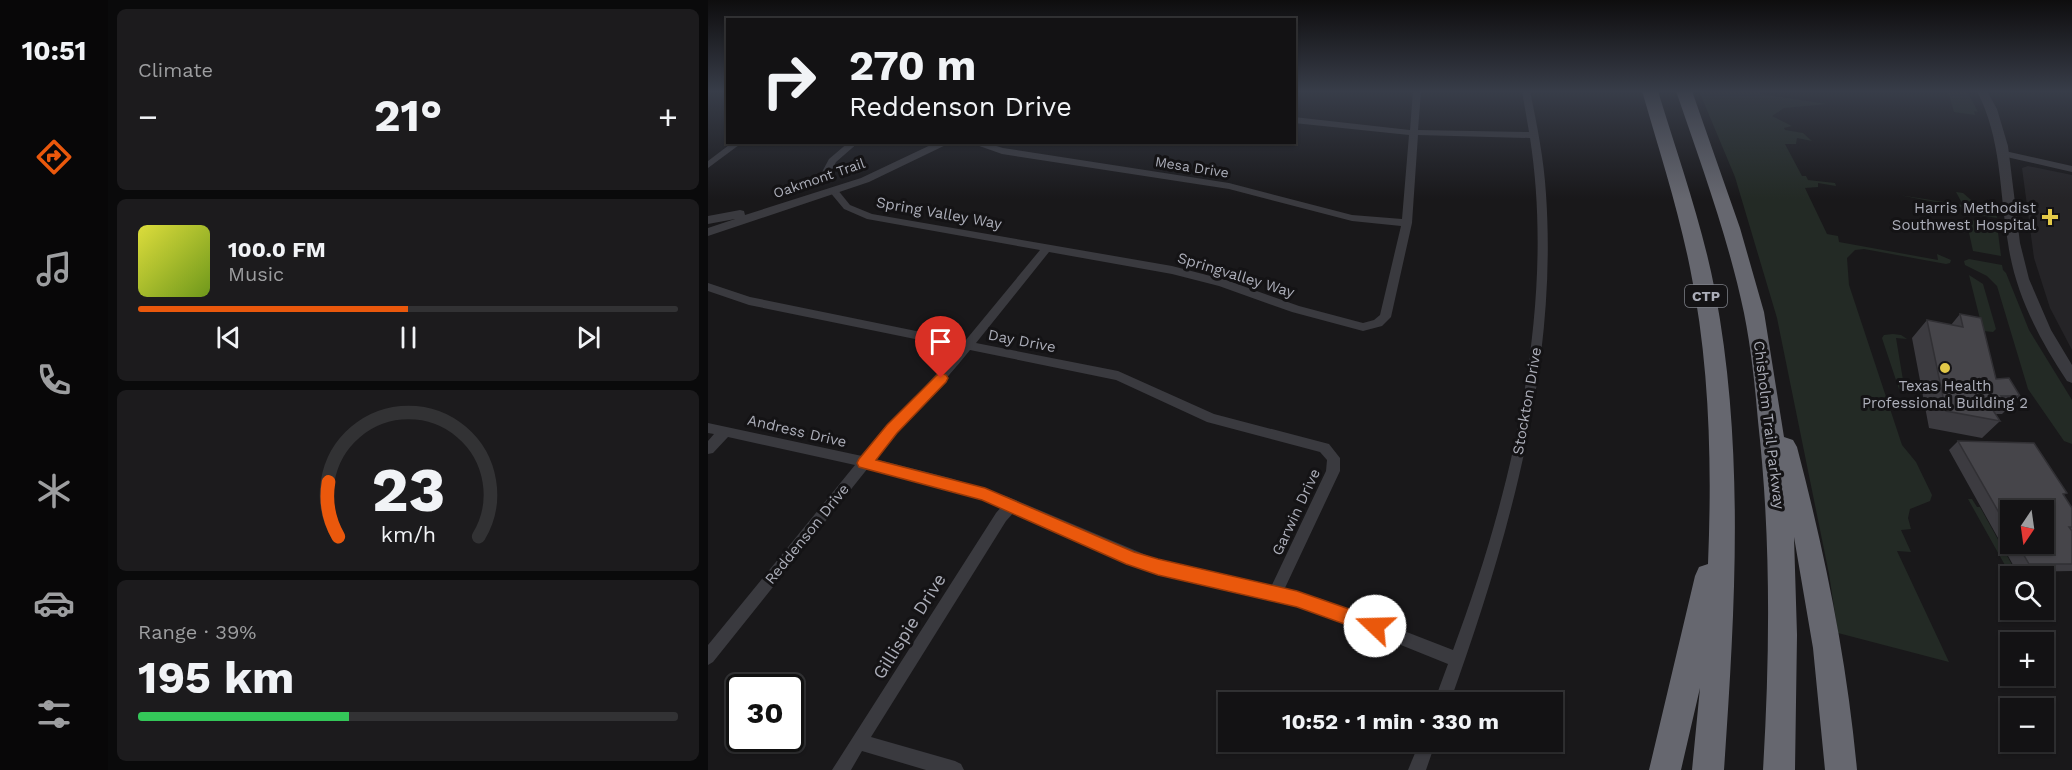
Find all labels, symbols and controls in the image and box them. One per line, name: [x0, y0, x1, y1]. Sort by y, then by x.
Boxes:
text: 10:51: [22, 35, 86, 67]
text: 270 m: [849, 41, 976, 90]
icon: right: [750, 42, 828, 120]
text: Climate: [138, 58, 213, 82]
text: 21°: [374, 89, 442, 142]
text: Reddenson Drive: [849, 91, 1072, 123]
text: −: [138, 97, 158, 136]
text: +: [658, 97, 678, 136]
icon: directions: [33, 136, 75, 178]
street label: Mesa Drive: [1154, 153, 1230, 181]
street label: Oakmont Trail: [771, 155, 868, 201]
street label: Spring Valley Way: [875, 193, 1004, 233]
place label: Harris Methodist Southwest Hospital: [1892, 199, 2037, 234]
marker: Harris Methodist Southwest Hospital: [2041, 208, 2059, 226]
text: 100.0 FM: [228, 237, 326, 262]
icon: music: [33, 248, 75, 290]
street label: Springvalley Way: [1175, 249, 1297, 301]
text: Music: [228, 262, 284, 286]
road number: CTP: [1685, 285, 1727, 307]
pin: [915, 316, 966, 378]
icon: previous: [212, 321, 245, 354]
icon: pause: [392, 321, 425, 354]
icon: next: [572, 321, 605, 354]
icon: arrive: [924, 325, 957, 358]
street label: Day Drive: [987, 326, 1057, 356]
street label: Chisholm Trail Parkway: [1750, 340, 1788, 510]
street label: Stockton Drive: [1509, 346, 1545, 456]
icon: phone: [33, 359, 75, 401]
marker: Texas Health Professional Building 2: [1938, 361, 1952, 375]
place label: Texas Health Professional Building 2: [1862, 377, 2028, 412]
street label: Andress Drive: [746, 411, 848, 451]
text: 23: [371, 453, 445, 526]
street label: Garwin Drive: [1268, 466, 1324, 558]
icon: climate: [33, 470, 75, 512]
street label: Reddenson Drive: [761, 480, 853, 588]
north arrow: [2000, 500, 2054, 554]
map controls: [2000, 500, 2054, 752]
text: km/h: [380, 523, 436, 548]
button: search: [2000, 566, 2054, 620]
street label: Gillispie Drive: [868, 569, 950, 683]
icon: car: [33, 582, 75, 624]
position arrow: [1343, 594, 1407, 658]
text: Range · 39%: [138, 620, 256, 644]
button: +: [2000, 632, 2054, 686]
text: 195 km: [138, 651, 294, 704]
speed limit sign: 30: [726, 674, 804, 752]
icon: filters: [33, 693, 75, 735]
button: −: [2000, 698, 2054, 752]
text: 10:52 · 1 min · 330 m: [1282, 709, 1499, 734]

